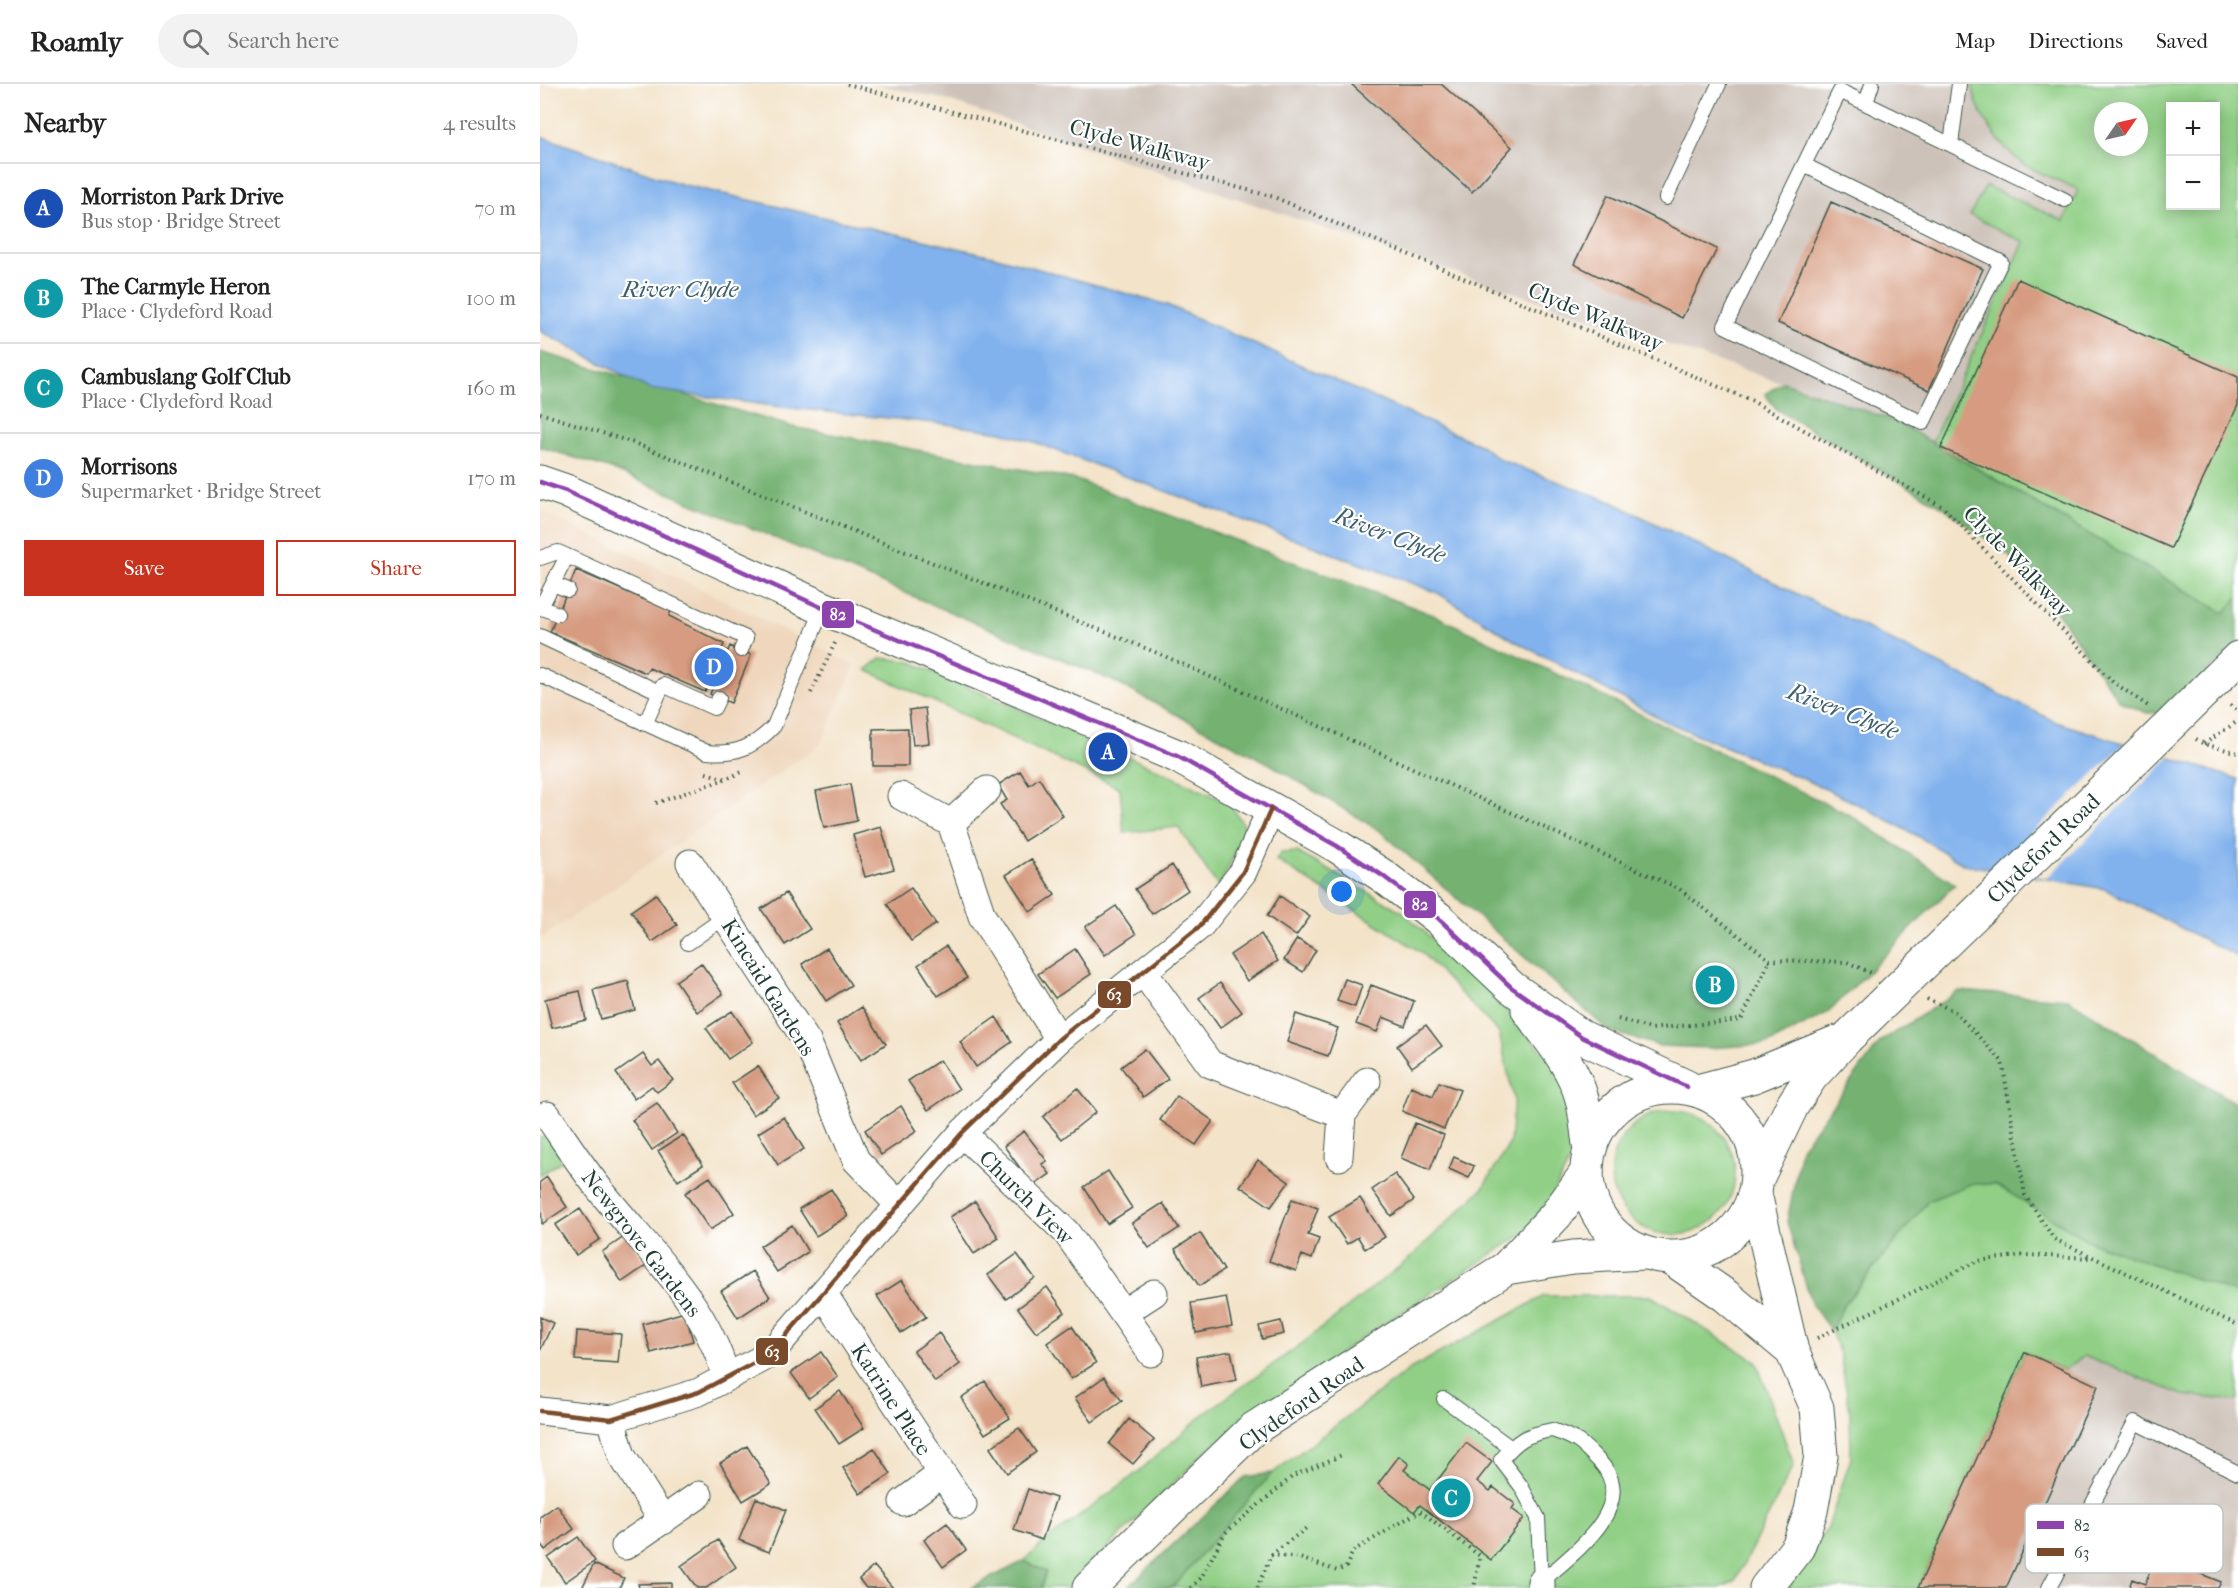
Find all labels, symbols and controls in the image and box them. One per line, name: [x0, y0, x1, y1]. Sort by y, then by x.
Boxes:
search box: [158, 14, 578, 68]
text: Roamly: [30, 25, 122, 58]
icon: search: [179, 25, 212, 58]
text: Search here: [227, 28, 339, 54]
text: Map: [1955, 29, 1995, 53]
text: Directions: [2028, 29, 2123, 53]
text: Saved: [2156, 29, 2208, 53]
north arrow: [2094, 102, 2148, 156]
map controls: [2166, 102, 2220, 210]
button: +: [2166, 102, 2220, 156]
text: Nearby: [24, 108, 106, 139]
text: 4 results: [443, 112, 516, 135]
street label: Clyde Walkway: [1067, 114, 1214, 177]
button: −: [2166, 156, 2220, 210]
text: Morriston Park Drive: [81, 184, 284, 210]
text: A: [37, 197, 50, 220]
text: 70 m: [474, 197, 516, 220]
text: Bus stop · Bridge Street: [81, 210, 281, 233]
text: The Carmyle Heron: [81, 274, 270, 300]
water label: River Clyde: [620, 275, 740, 303]
street label: Clyde Walkway: [1524, 277, 1668, 358]
text: B: [37, 287, 50, 310]
text: 100 m: [466, 287, 516, 310]
text: Place · Clydeford Road: [81, 300, 273, 323]
text: Cambuslang Golf Club: [81, 364, 291, 390]
text: C: [37, 377, 50, 400]
text: 160 m: [466, 377, 516, 400]
text: Place · Clydeford Road: [81, 390, 273, 413]
text: Morrisons: [81, 454, 177, 480]
text: D: [36, 467, 51, 490]
text: 170 m: [467, 467, 516, 490]
text: Supermarket · Bridge Street: [81, 480, 322, 503]
water label: River Clyde: [1329, 500, 1451, 569]
street label: Clyde Walkway: [1958, 501, 2078, 624]
button: Save: [24, 540, 264, 596]
button: Share: [276, 540, 516, 596]
line badge: 82: [821, 600, 855, 629]
text: 82: [830, 605, 846, 624]
pin: D: [694, 644, 734, 690]
water label: River Clyde: [1782, 676, 1904, 745]
pin: A: [1088, 730, 1128, 774]
street label: Clydeford Road: [1982, 788, 2106, 909]
your location: [1327, 877, 1356, 906]
line badge: 82: [1403, 890, 1437, 919]
text: 82: [1412, 895, 1428, 914]
street label: Kincaid Gardens: [716, 914, 821, 1061]
pin: B: [1696, 962, 1734, 1008]
line badge: 63: [1097, 980, 1132, 1009]
text: 63: [1106, 985, 1122, 1005]
street label: Church View: [974, 1145, 1079, 1251]
street label: Newgrove Gardens: [576, 1165, 707, 1322]
line badge: 63: [755, 1337, 789, 1366]
street label: Katrine Place: [845, 1339, 937, 1461]
text: 63: [764, 1342, 780, 1362]
street label: Clydeford Road: [1234, 1350, 1370, 1457]
pin: C: [1432, 1476, 1470, 1520]
legend: [2025, 1504, 2223, 1573]
text: 82: [2074, 1516, 2090, 1535]
text: 63: [2074, 1543, 2089, 1562]

